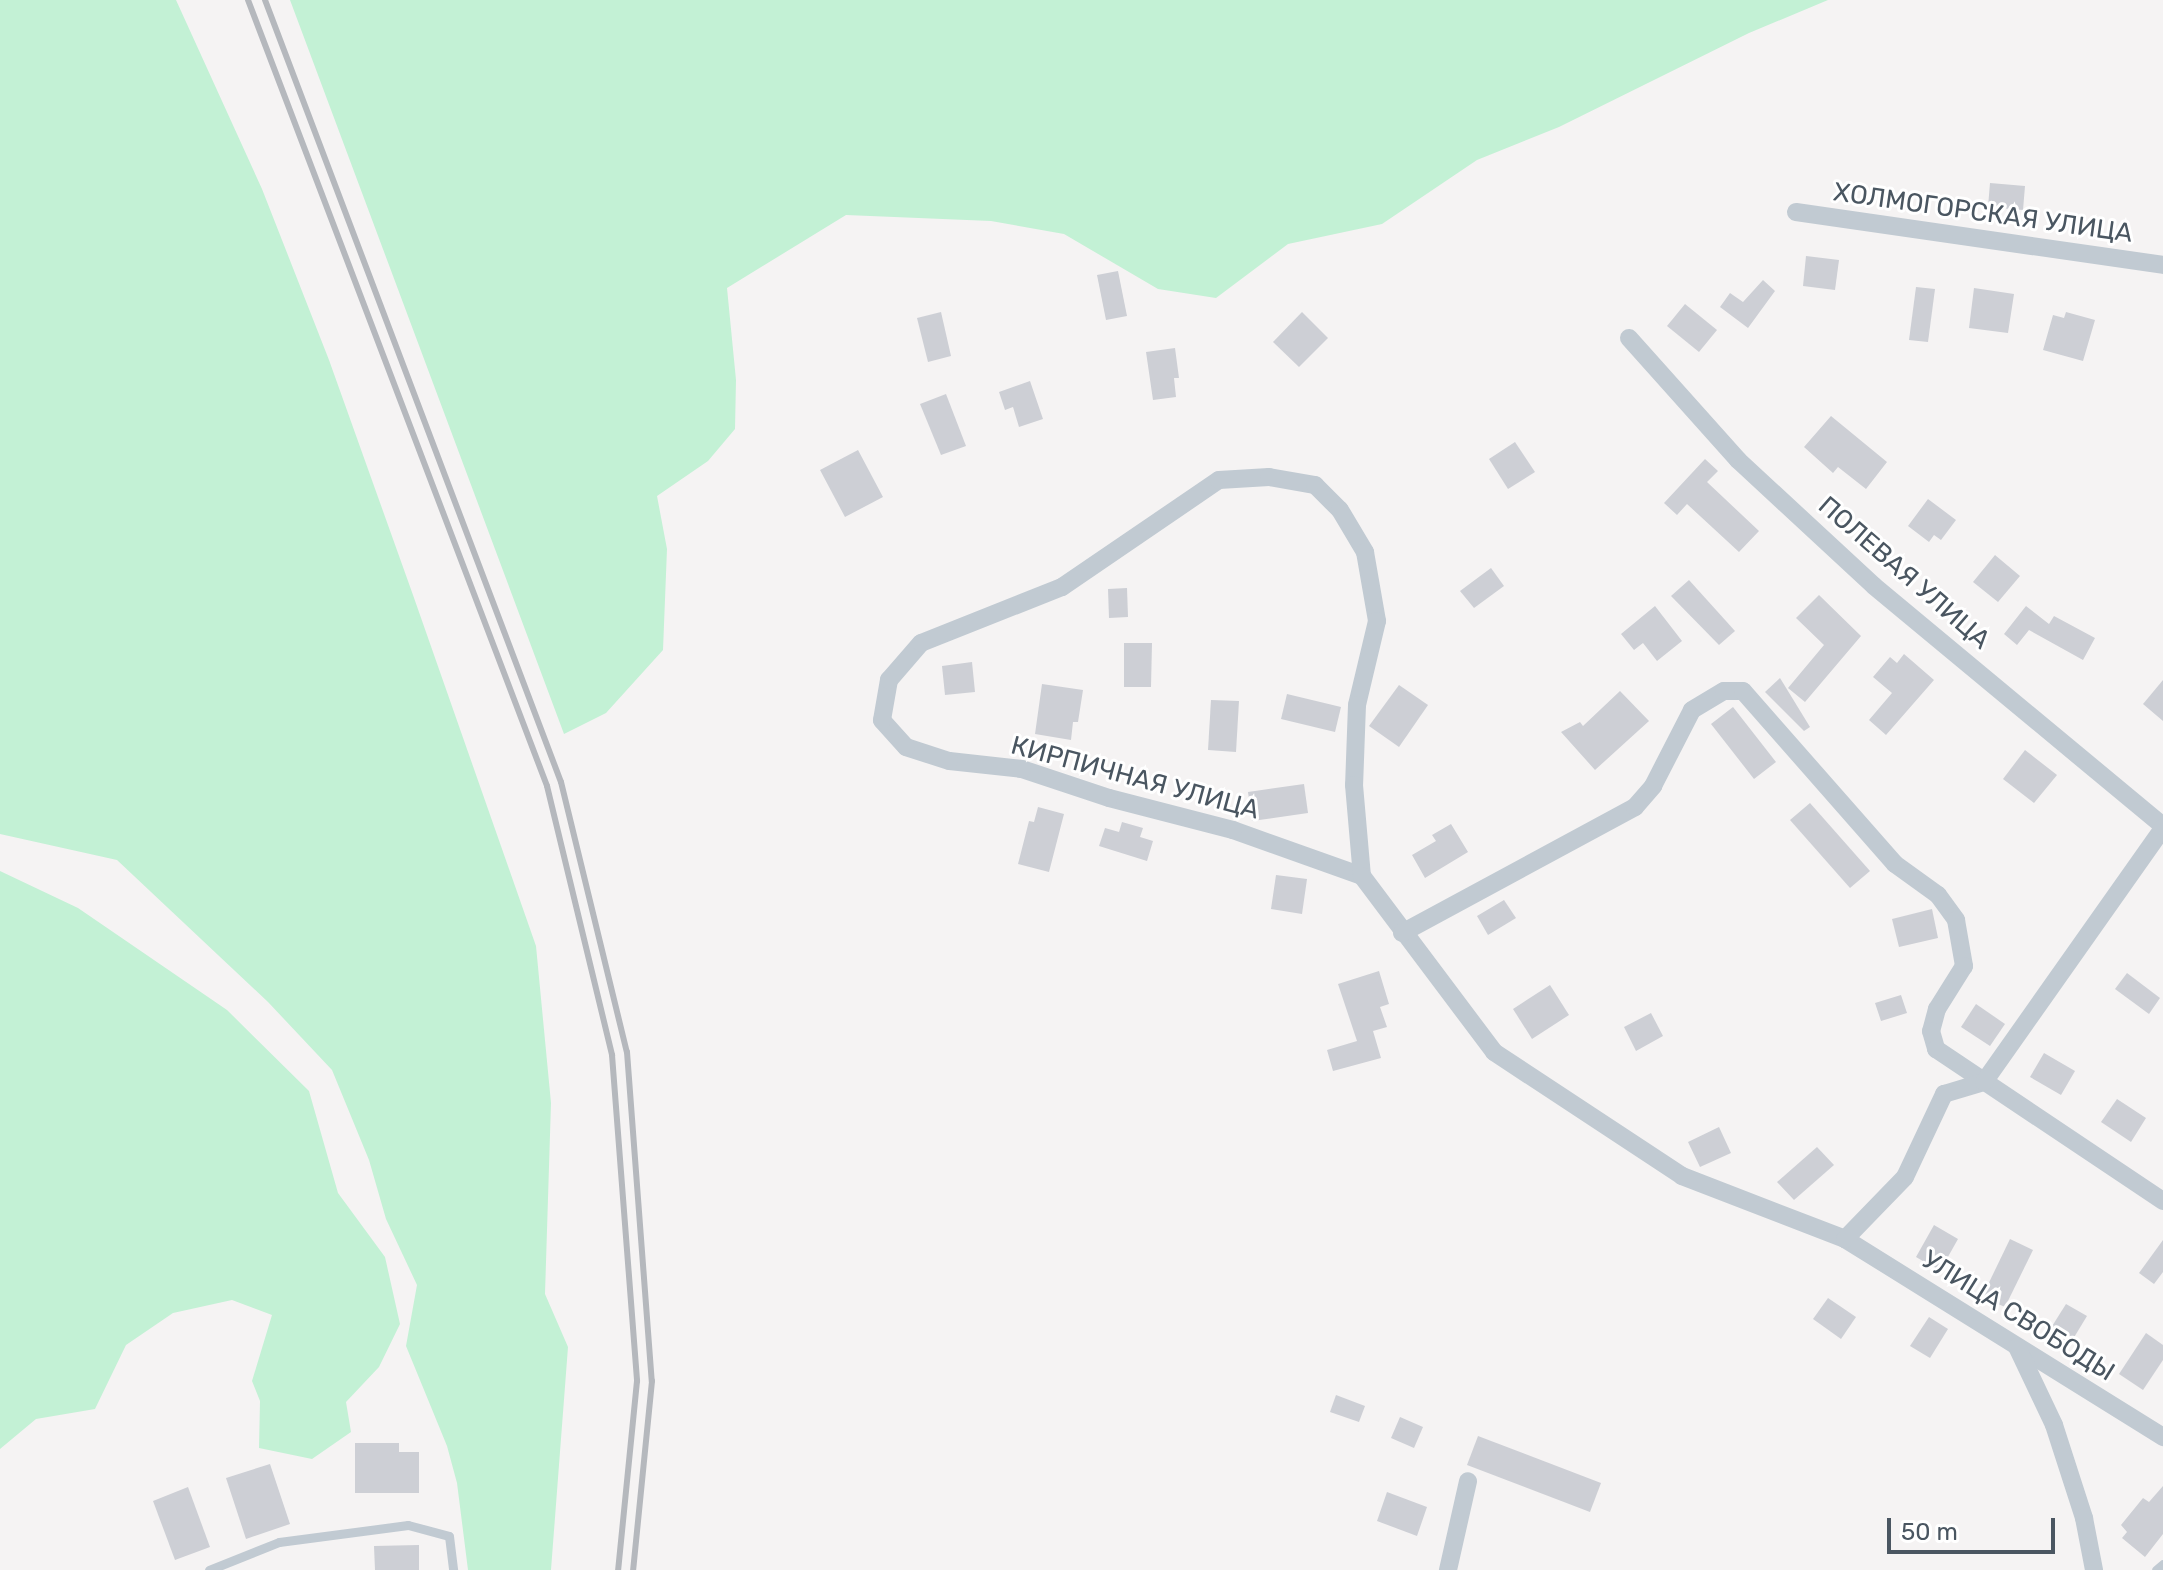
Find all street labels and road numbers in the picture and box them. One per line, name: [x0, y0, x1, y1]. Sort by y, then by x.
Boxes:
street label: ХОЛМОГОРСКАЯ УЛИЦА: [1832, 177, 2134, 249]
street label: ПОЛЕВАЯ УЛИЦА: [1812, 490, 1996, 656]
street label: КИРПИЧНАЯ УЛИЦА: [1008, 730, 1262, 826]
street label: УЛИЦА СВОБОДЫ: [1916, 1244, 2120, 1388]

